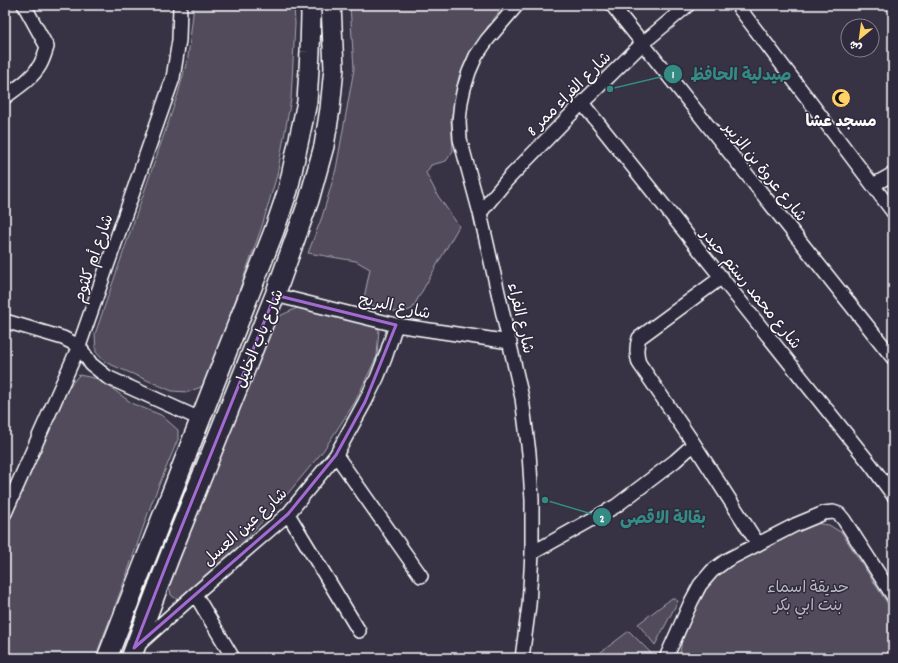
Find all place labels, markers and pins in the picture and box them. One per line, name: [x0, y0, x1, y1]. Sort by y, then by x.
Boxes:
callout: صيدلية الحافظ: [663, 59, 800, 88]
mosque icon: مسجد عشا: [830, 87, 852, 109]
place label: مسجد عشا: [805, 111, 877, 134]
callout: بقالة الاقصى: [592, 503, 714, 532]

